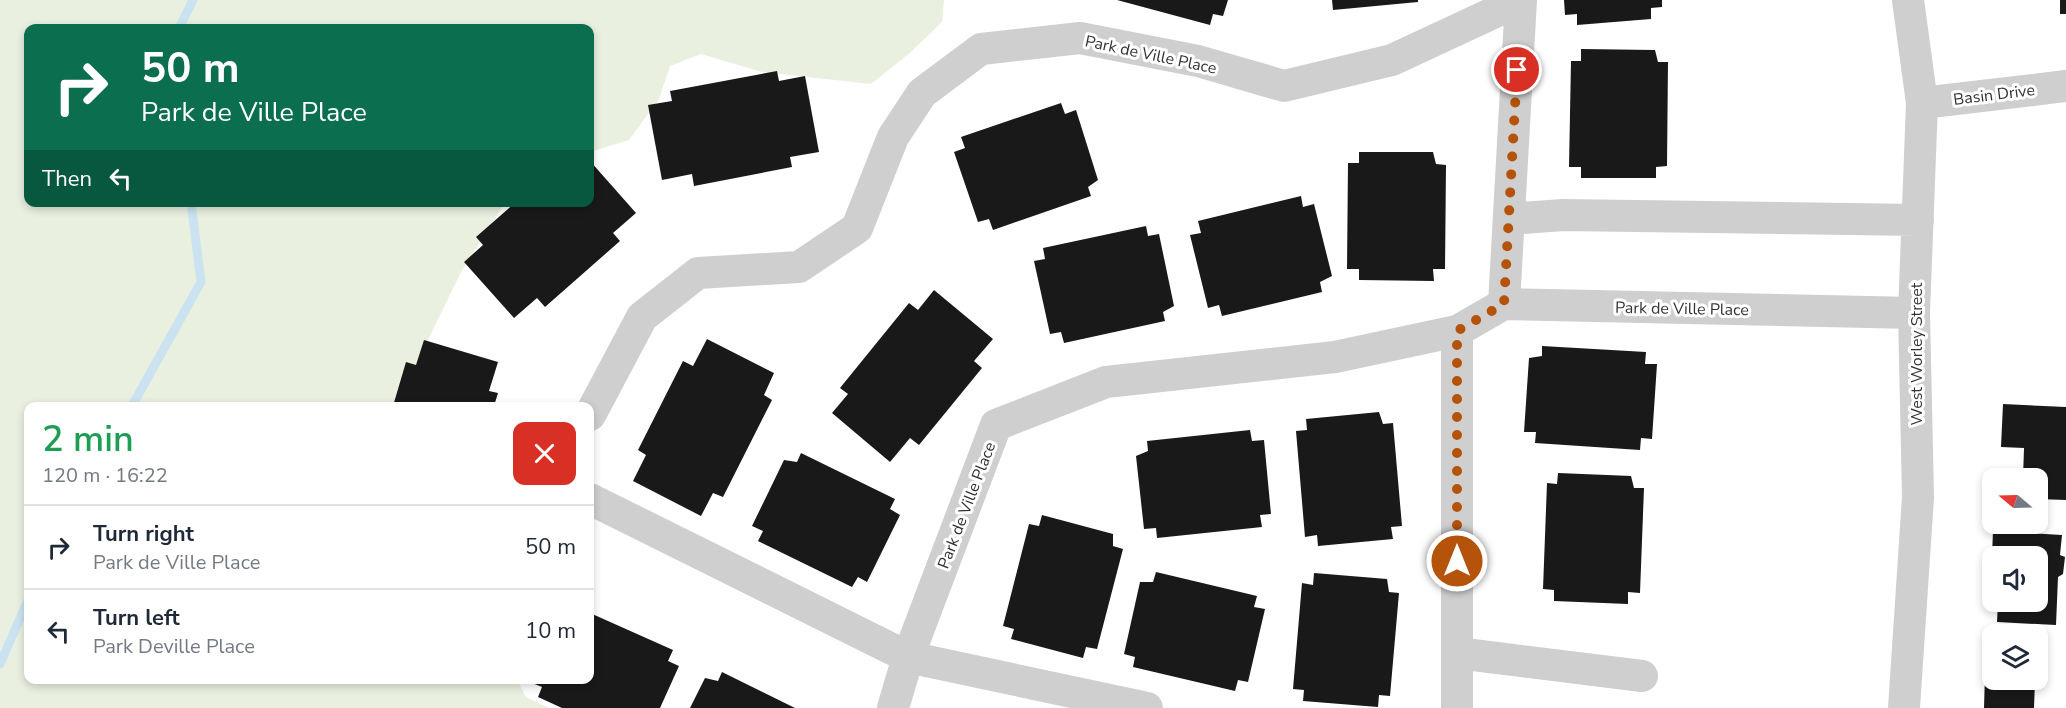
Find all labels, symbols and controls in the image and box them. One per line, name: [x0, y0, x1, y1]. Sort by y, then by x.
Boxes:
street label: Park de Ville Place: [1083, 30, 1219, 80]
text: 50 m: [141, 40, 240, 97]
pin: [1491, 44, 1542, 95]
icon: right: [42, 48, 120, 126]
icon: arrive: [1500, 53, 1533, 86]
street label: Basin Drive: [1952, 79, 2036, 111]
text: Park de Ville Place: [141, 94, 367, 131]
icon: left: [104, 162, 137, 195]
text: Then: [42, 164, 92, 194]
street label: West Worley Street: [1906, 282, 1928, 425]
street label: Park de Ville Place: [1615, 297, 1749, 321]
text: 2 min: [42, 415, 134, 464]
button: close: [513, 422, 576, 485]
street label: Park de Ville Place: [933, 439, 1001, 572]
text: 120 m · 16:22: [42, 462, 168, 489]
north arrow: [1982, 468, 2048, 534]
map controls: [1982, 468, 2048, 690]
text: Turn right: [93, 519, 194, 549]
position arrow: [1425, 529, 1489, 593]
icon: right: [42, 531, 75, 564]
text: 50 m: [525, 532, 576, 562]
button: sound: [1982, 546, 2048, 612]
text: Park de Ville Place: [93, 549, 260, 576]
text: Turn left: [93, 603, 180, 633]
icon: left: [42, 615, 75, 648]
text: 10 m: [525, 616, 576, 646]
button: layers: [1982, 624, 2048, 690]
text: Park Deville Place: [93, 633, 255, 660]

